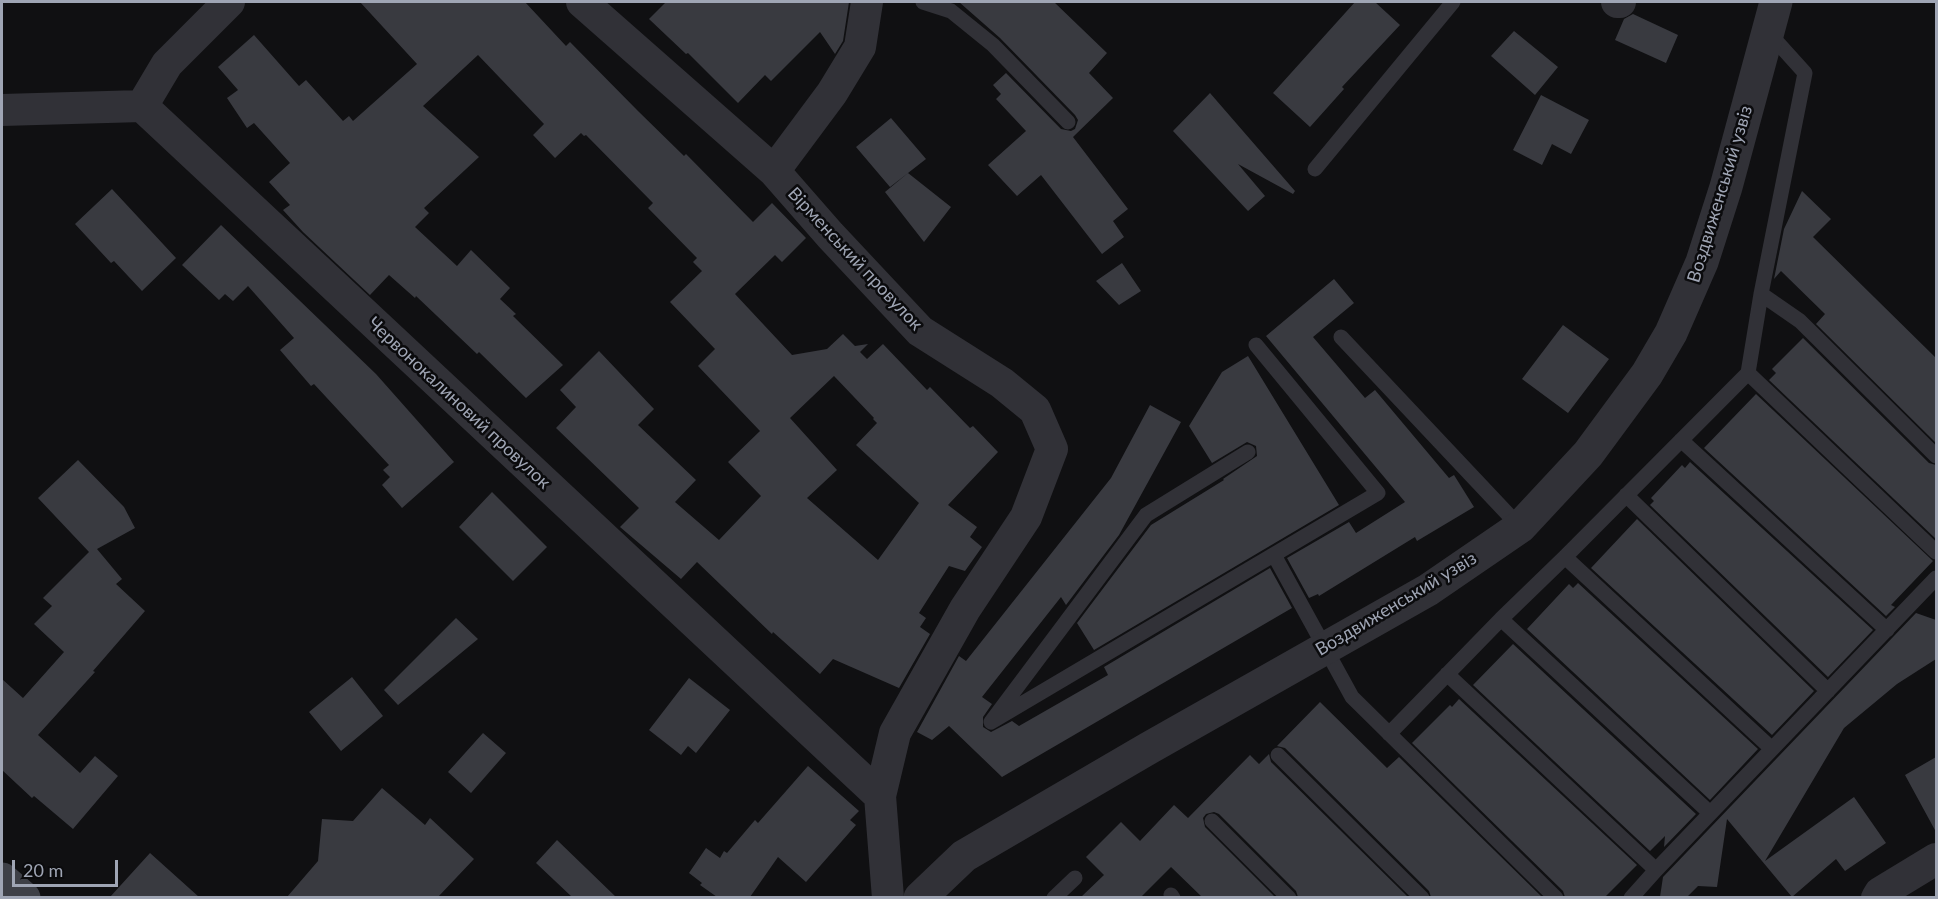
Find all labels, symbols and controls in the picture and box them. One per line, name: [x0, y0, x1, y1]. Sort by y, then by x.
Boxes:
street label: Воздвиженський узвіз: [1683, 103, 1757, 285]
street label: Вірменський провулок: [783, 183, 927, 335]
street label: Червонокалиновий провулок: [363, 313, 555, 493]
street label: Воздвиженський узвіз: [1312, 547, 1480, 661]
scale bar: [15, 848, 122, 886]
text: 20 m: [23, 859, 63, 881]

